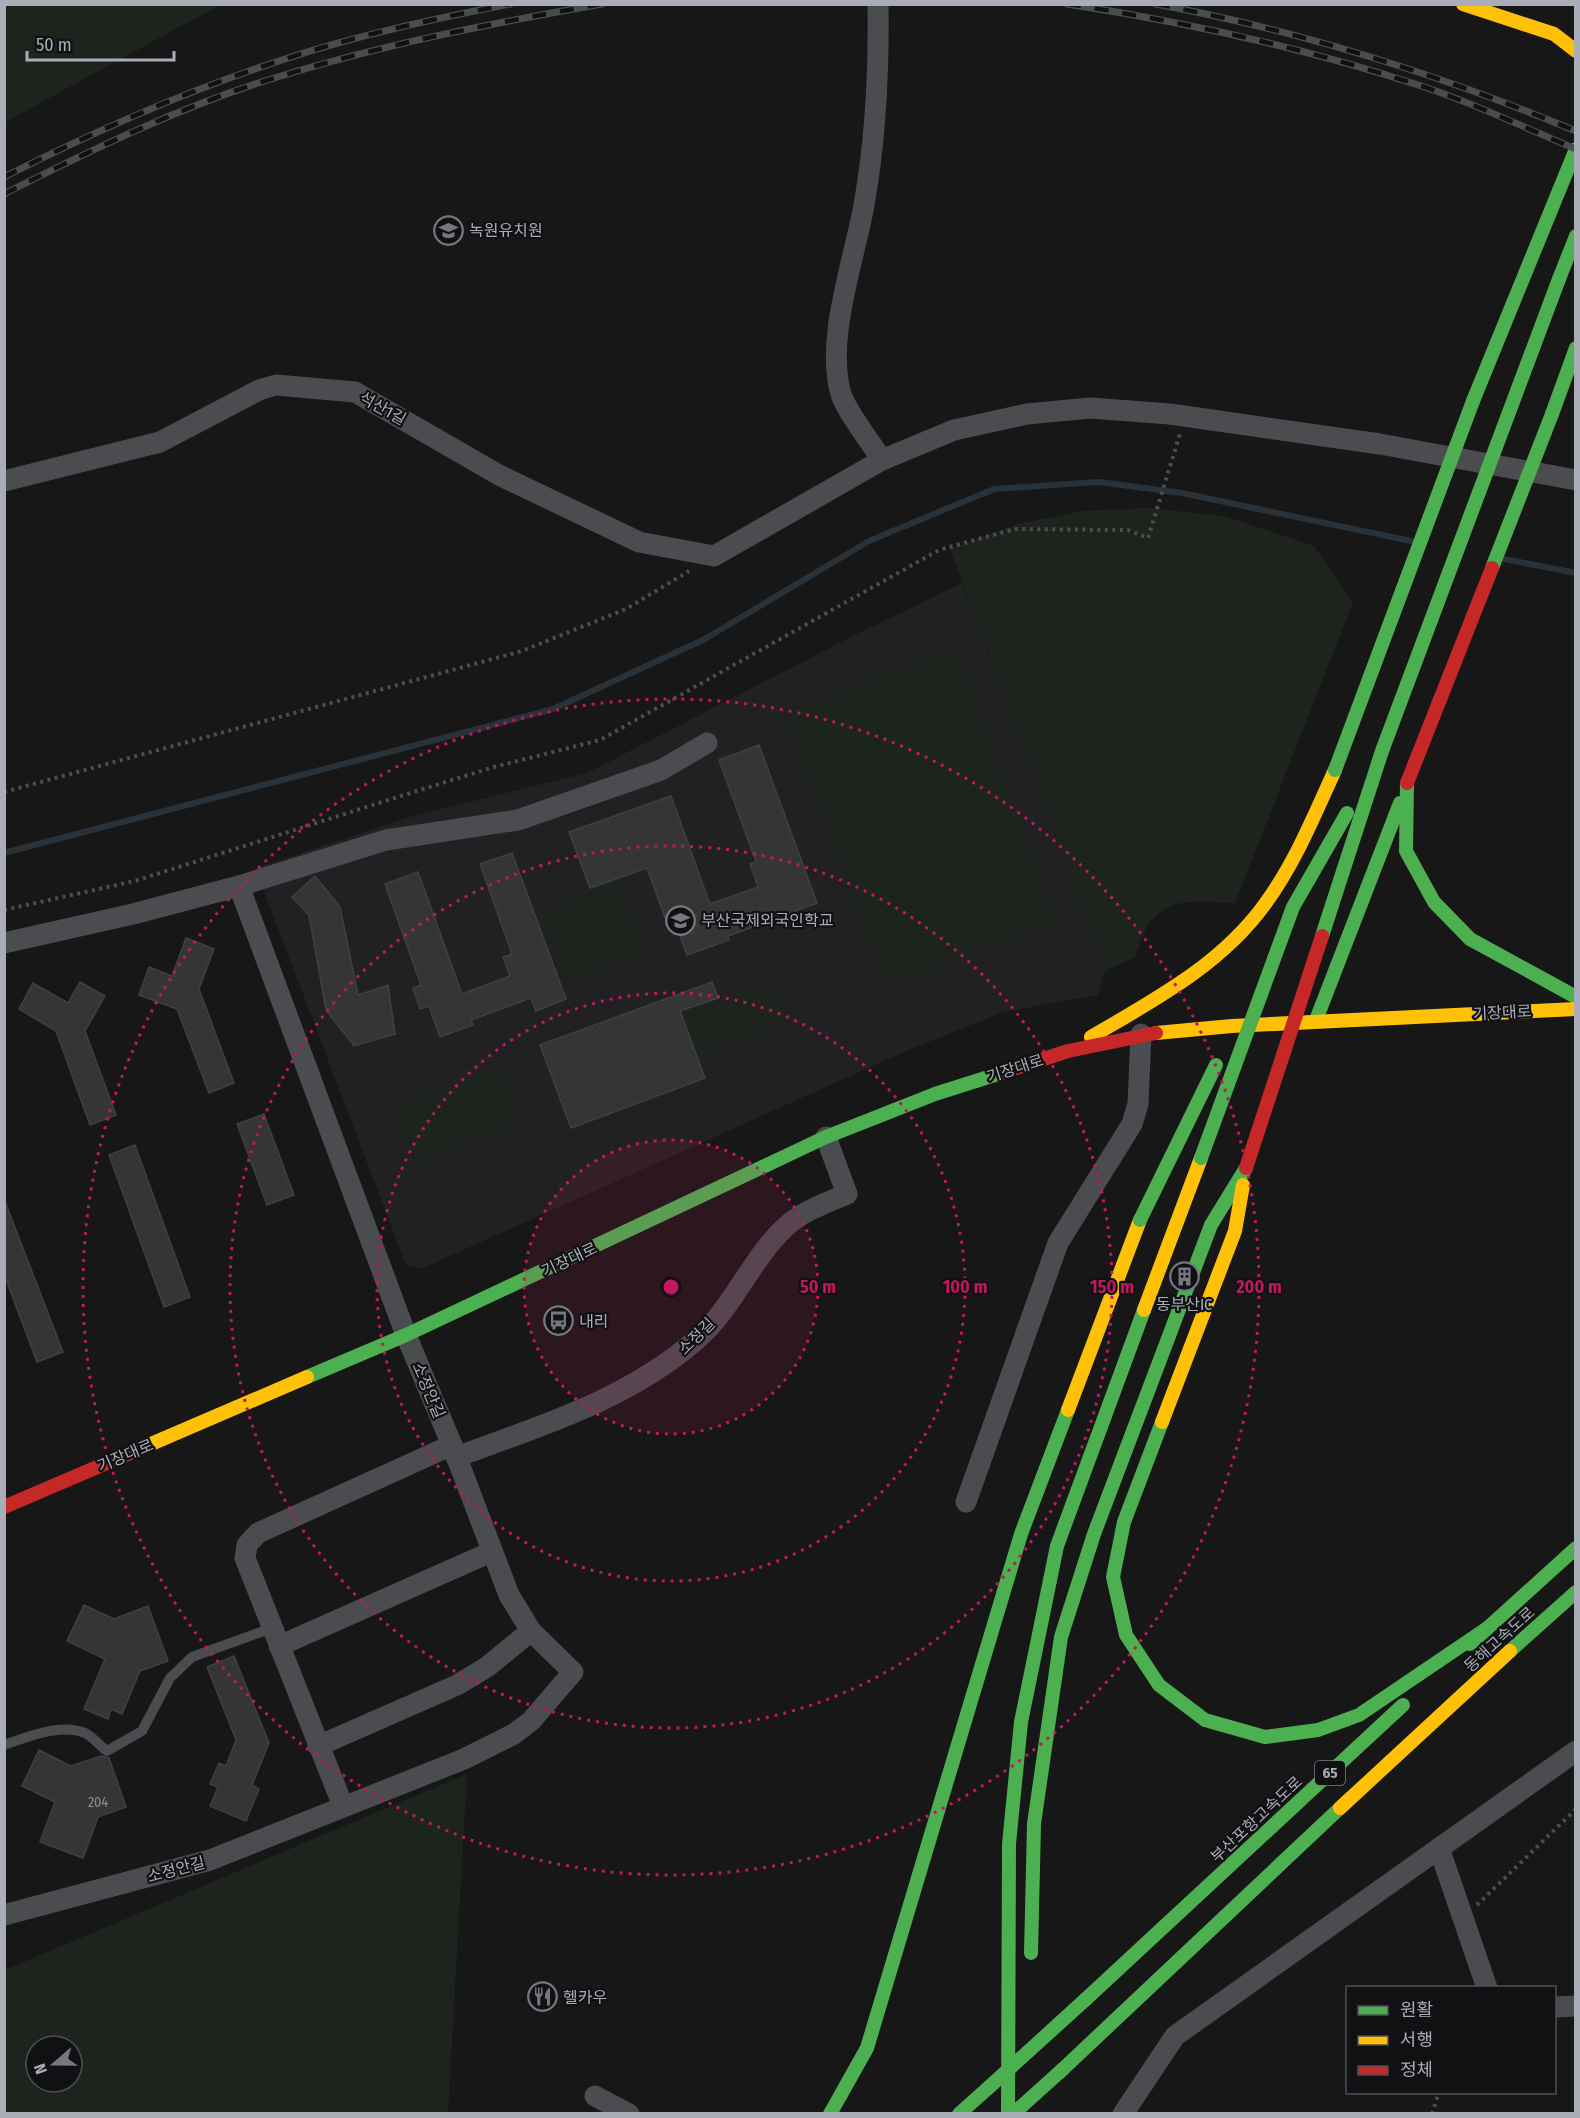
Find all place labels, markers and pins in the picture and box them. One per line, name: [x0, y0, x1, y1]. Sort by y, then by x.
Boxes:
school or university icon: 녹원유치원: [432, 214, 464, 246]
place label: 녹원유치원: [469, 221, 543, 240]
school or university icon: 부산국제외국인학교: [664, 904, 696, 936]
place label: 부산국제외국인학교: [701, 911, 833, 930]
building icon: 동부산IC: [1168, 1260, 1200, 1292]
centre of rings: [661, 1277, 681, 1297]
place label: 동부산IC: [1156, 1295, 1212, 1314]
bus stop icon: 내리: [542, 1305, 574, 1337]
place label: 내리: [579, 1312, 608, 1331]
restaurant icon: 헬카우: [526, 1981, 558, 2013]
place label: 헬카우: [563, 1988, 607, 2007]

